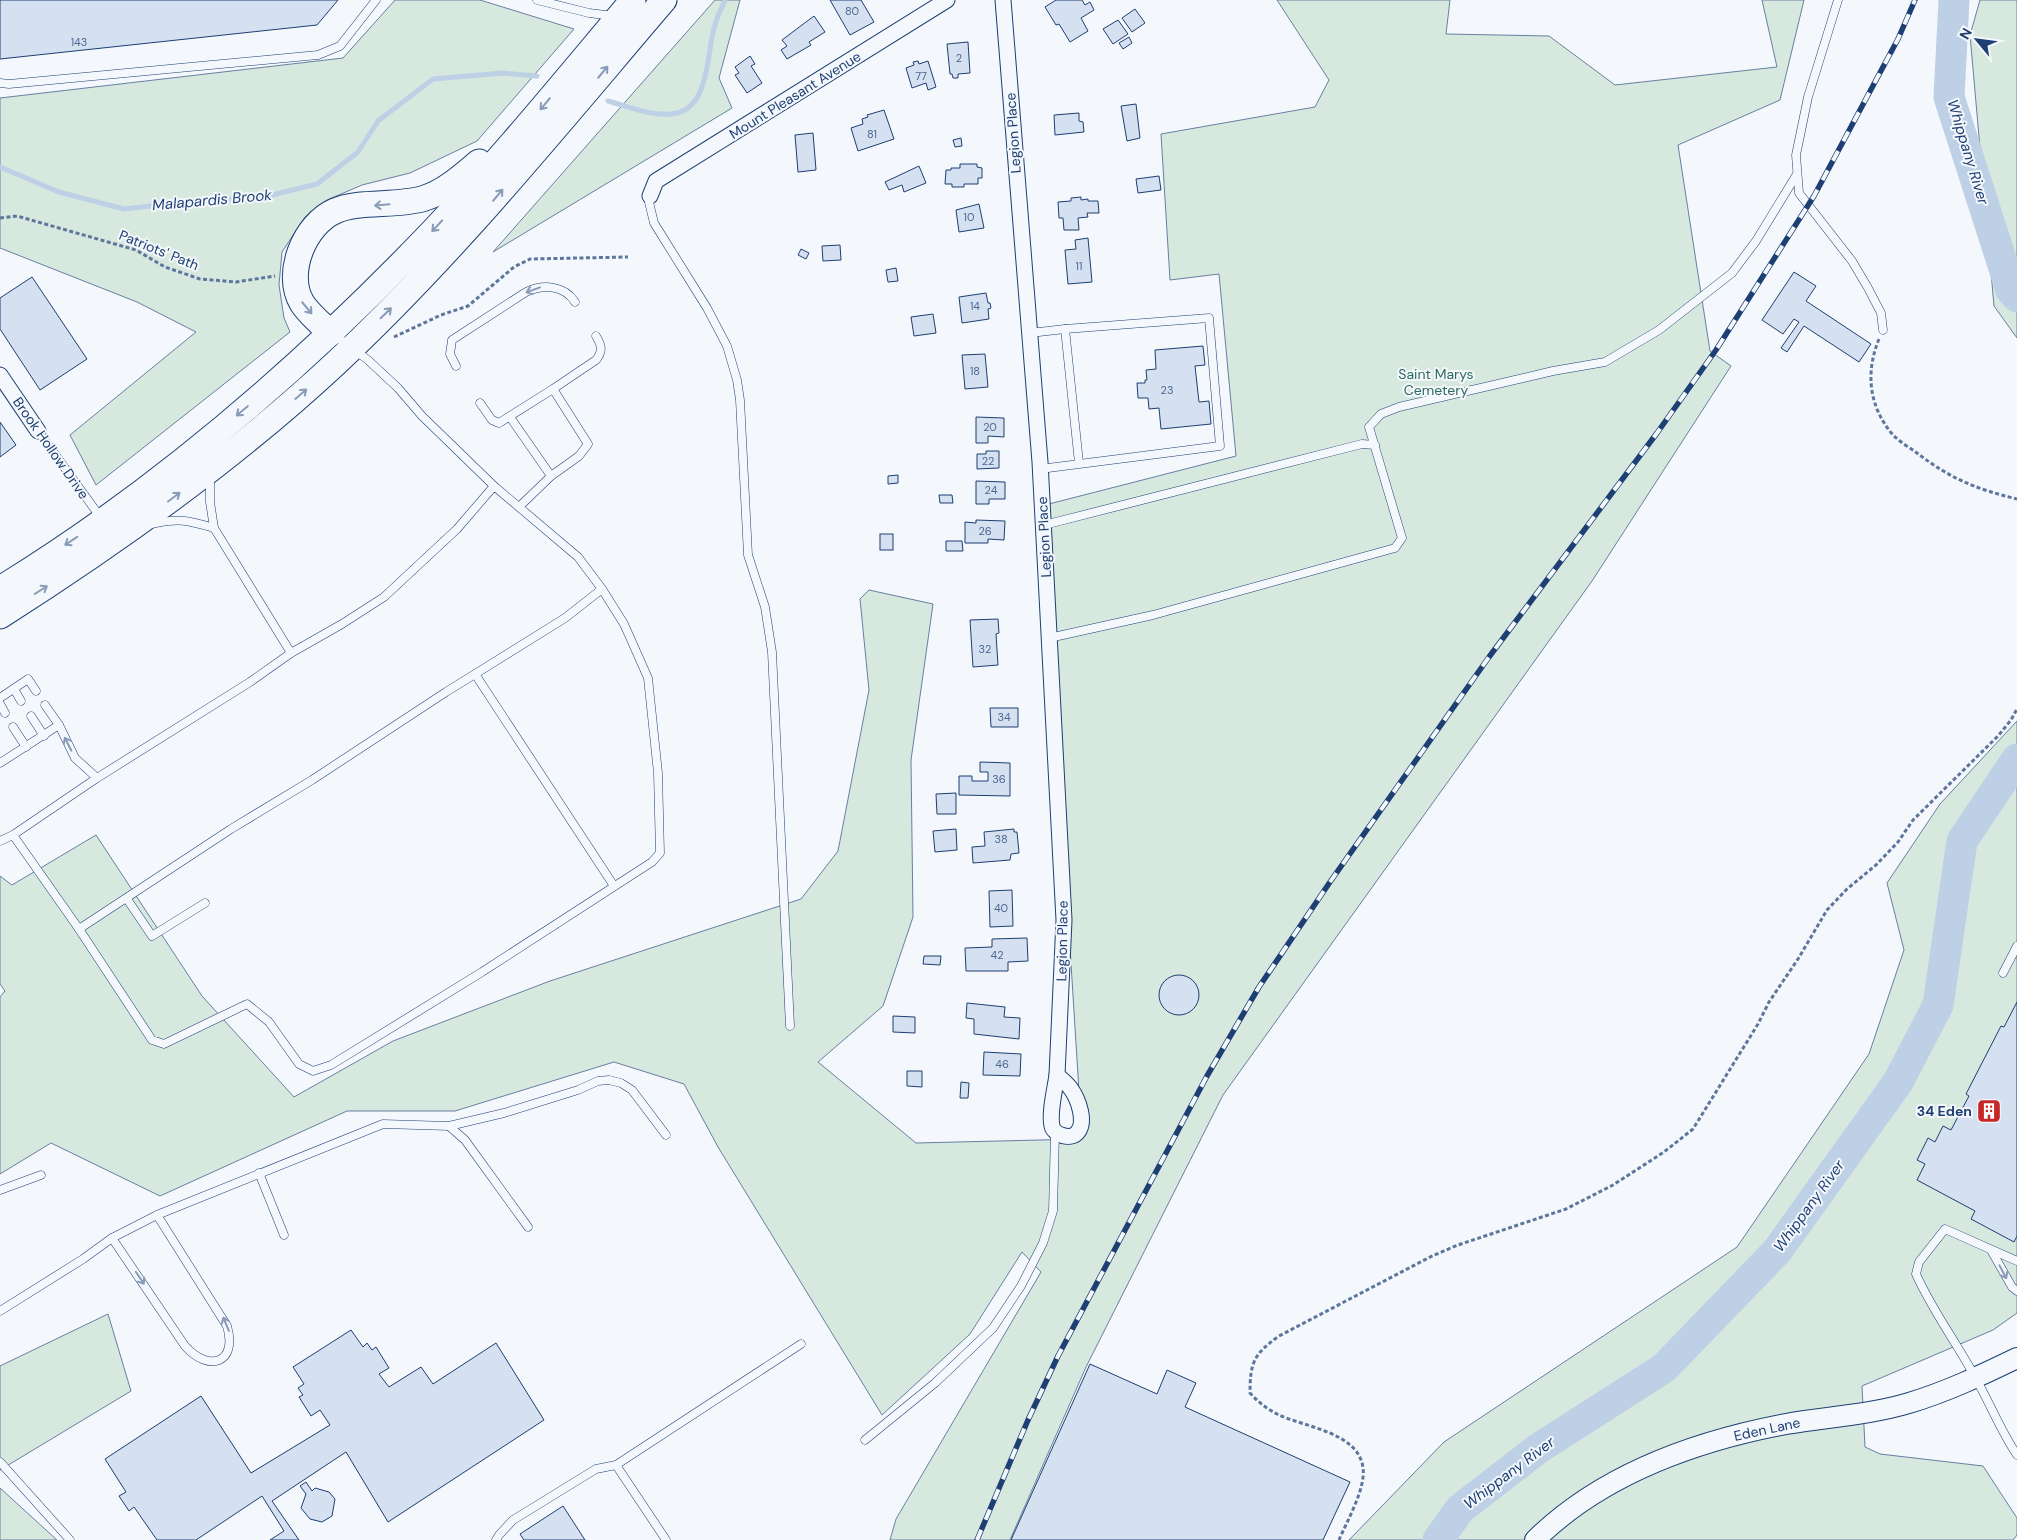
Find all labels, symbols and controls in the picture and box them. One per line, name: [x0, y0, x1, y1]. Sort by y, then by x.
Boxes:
house number: 80: [845, 4, 859, 18]
north arrow: [1952, 15, 2002, 65]
text: N: [1955, 25, 1976, 43]
house number: 143: [71, 35, 87, 49]
street label: Mount Pleasant Avenue: [726, 47, 864, 143]
house number: 2: [956, 51, 962, 65]
one-way arrow: [597, 65, 609, 78]
house number: 77: [915, 69, 927, 83]
street label: Legion Place: [1001, 92, 1025, 174]
one-way arrow: [539, 97, 550, 110]
water label: Whippany River: [1942, 97, 1994, 208]
house number: 81: [867, 127, 877, 141]
water label: Malapardis Brook: [151, 185, 273, 215]
one-way arrow: [492, 189, 503, 202]
one-way arrow: [374, 200, 390, 209]
house number: 10: [964, 210, 974, 224]
one-way arrow: [432, 219, 443, 232]
street label: Patriots' Path: [116, 226, 202, 274]
house number: 11: [1076, 259, 1082, 273]
one-way arrow: [525, 286, 541, 295]
house number: 14: [970, 299, 980, 313]
one-way arrow: [301, 301, 312, 314]
one-way arrow: [380, 307, 392, 319]
house number: 18: [970, 364, 980, 378]
park label: Saint Marys Cemetery: [1398, 365, 1474, 399]
house number: 23: [1161, 383, 1173, 397]
one-way arrow: [294, 389, 307, 400]
street label: Brook Hollow Drive: [9, 394, 93, 503]
one-way arrow: [236, 406, 249, 417]
house number: 20: [983, 420, 997, 434]
house number: 22: [982, 454, 994, 468]
house number: 24: [985, 483, 998, 497]
one-way arrow: [167, 491, 180, 502]
street label: Legion Place: [1033, 496, 1055, 578]
house number: 26: [978, 524, 992, 538]
one-way arrow: [65, 537, 79, 547]
one-way arrow: [34, 584, 48, 594]
house number: 32: [979, 642, 991, 656]
house number: 34: [997, 710, 1011, 724]
one-way arrow: [63, 737, 72, 752]
house number: 36: [992, 772, 1006, 786]
house number: 38: [994, 832, 1008, 846]
street label: Legion Place: [1052, 900, 1072, 982]
house number: 40: [994, 901, 1008, 915]
house number: 42: [990, 948, 1004, 962]
house number: 46: [995, 1057, 1009, 1071]
building icon: 34 Eden: [1976, 1098, 2002, 1124]
place label: 34 Eden: [1917, 1102, 1972, 1120]
water label: Whippany River: [1769, 1156, 1849, 1256]
one-way arrow: [1998, 1264, 2008, 1279]
one-way arrow: [135, 1271, 145, 1285]
one-way arrow: [220, 1317, 230, 1332]
street label: Eden Lane: [1732, 1413, 1802, 1445]
water label: Whippany River: [1459, 1432, 1559, 1514]

